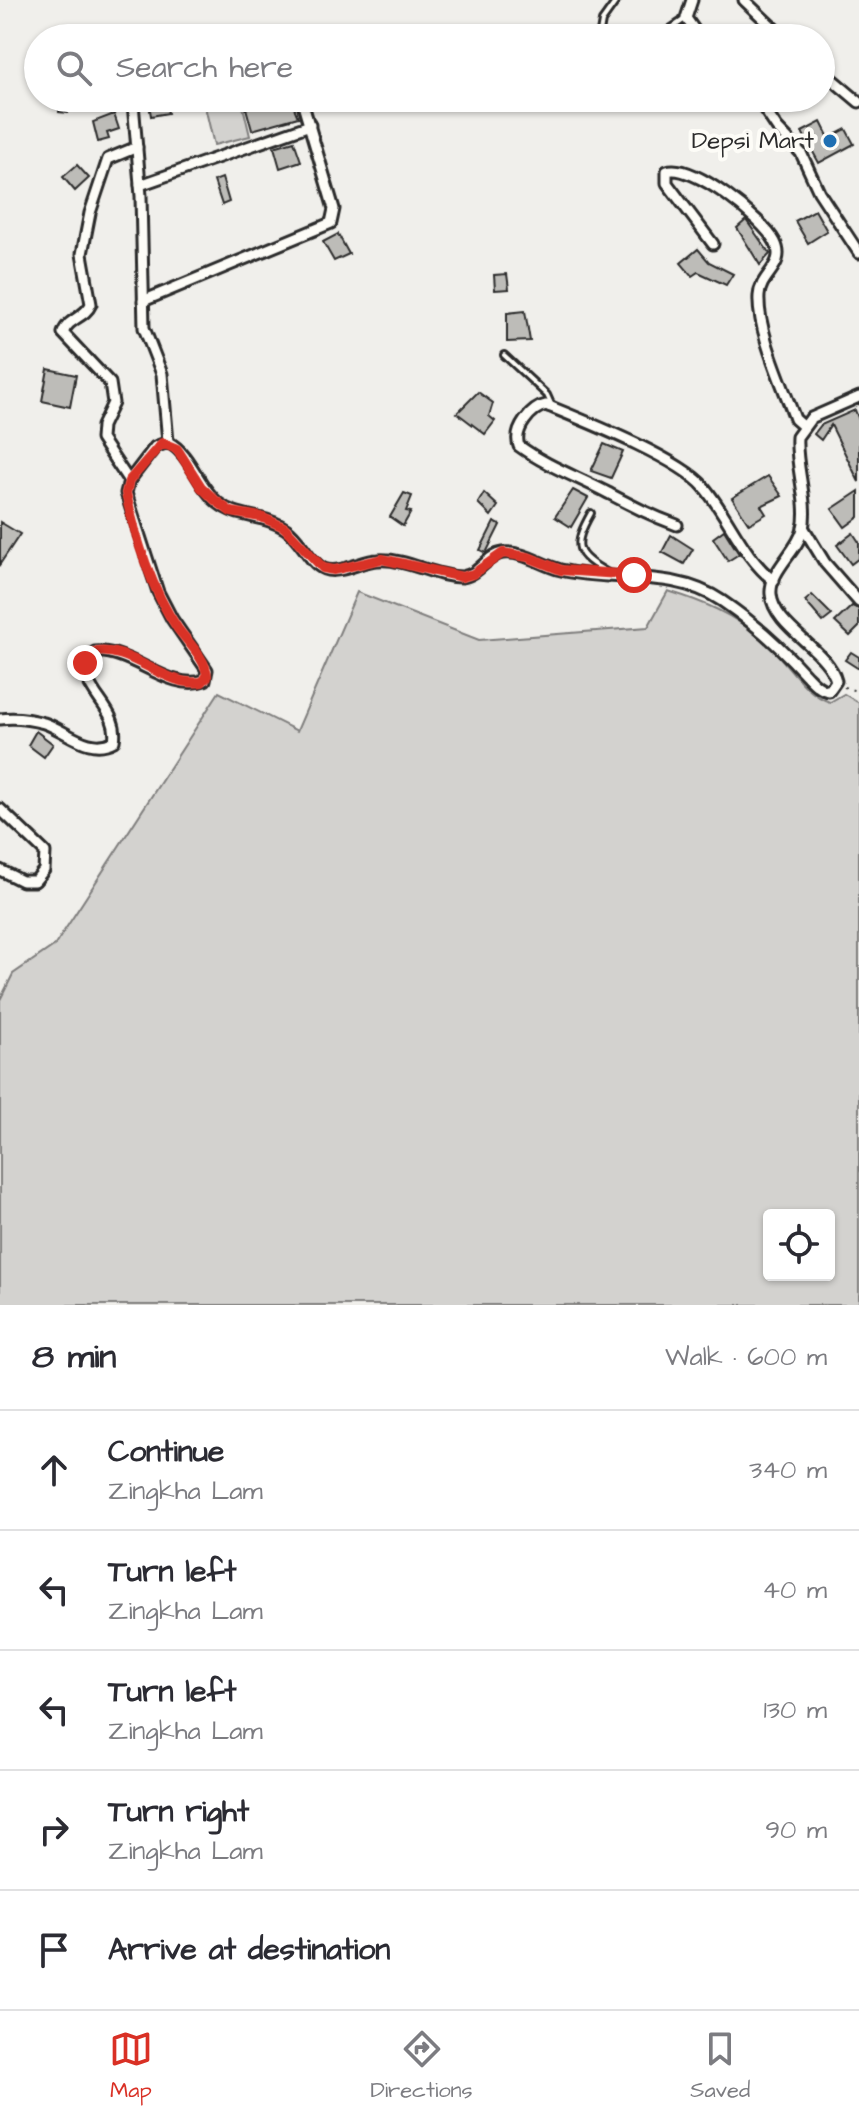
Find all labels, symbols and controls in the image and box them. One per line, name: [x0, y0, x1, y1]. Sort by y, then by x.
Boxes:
search box: [24, 24, 835, 112]
icon: search: [52, 46, 96, 90]
text: Search here: [116, 47, 293, 89]
place label: Depsi Mart: [692, 124, 814, 158]
marker: Depsi Mart: [821, 132, 839, 150]
route start: [616, 557, 652, 593]
route end: [67, 645, 103, 681]
map controls: [763, 1209, 835, 1281]
button: locate: [763, 1209, 835, 1281]
text: 8 min: [32, 1333, 116, 1381]
text: Walk · 600 m: [665, 1339, 827, 1375]
text: Continue: [108, 1431, 224, 1473]
icon: ahead: [32, 1448, 76, 1492]
text: 340 m: [749, 1452, 827, 1488]
text: Zingkha Lam: [108, 1473, 263, 1509]
text: Turn left: [108, 1551, 236, 1593]
icon: left: [32, 1568, 76, 1612]
text: 40 m: [762, 1572, 827, 1608]
text: Zingkha Lam: [108, 1593, 263, 1629]
text: Turn left: [108, 1671, 236, 1713]
icon: left: [32, 1688, 76, 1732]
text: 130 m: [763, 1692, 827, 1728]
text: Zingkha Lam: [108, 1713, 263, 1749]
text: Turn right: [108, 1791, 249, 1833]
icon: right: [32, 1808, 76, 1852]
text: 90 m: [765, 1812, 827, 1848]
text: Zingkha Lam: [108, 1833, 263, 1869]
icon: arrive: [32, 1928, 76, 1972]
text: Arrive at destination: [108, 1929, 390, 1971]
tab: Map: [109, 2027, 153, 2106]
tab: Directions: [370, 2027, 473, 2106]
tab: Saved: [690, 2027, 750, 2106]

